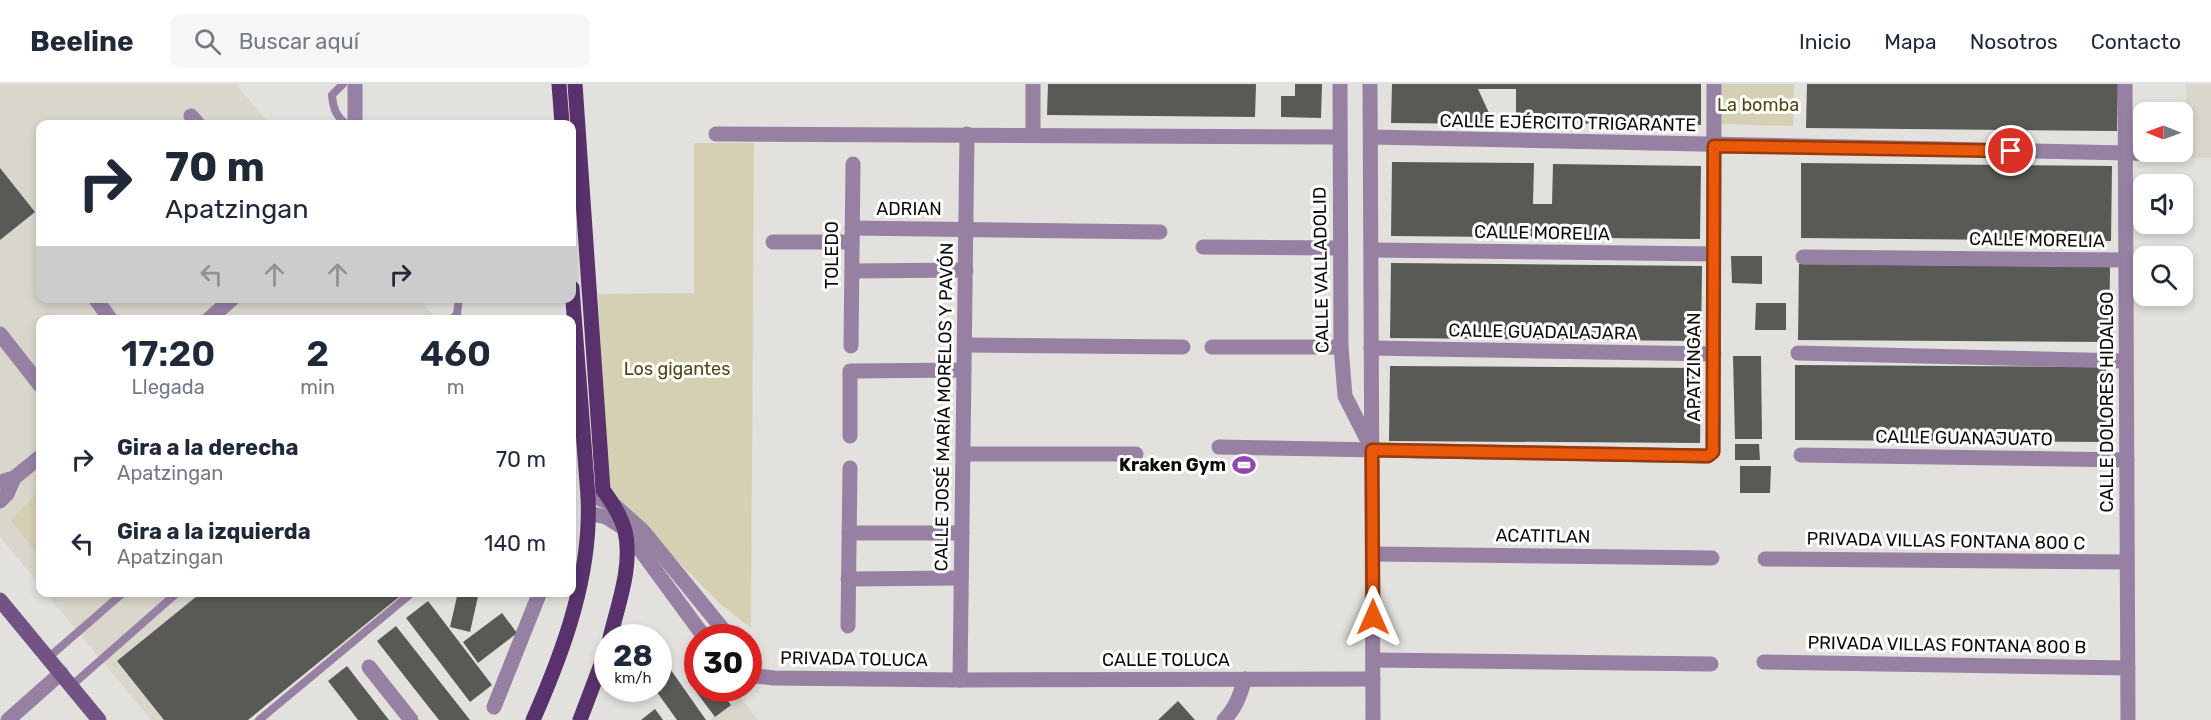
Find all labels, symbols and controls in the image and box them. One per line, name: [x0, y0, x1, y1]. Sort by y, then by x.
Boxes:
search box: [170, 14, 590, 68]
text: Beeline: [30, 25, 134, 58]
icon: search: [191, 25, 224, 58]
text: Buscar aquí: [239, 28, 359, 55]
text: Inicio: [1799, 29, 1851, 54]
text: Mapa: [1884, 29, 1937, 54]
text: Nosotros: [1970, 29, 2058, 54]
text: Contacto: [2091, 29, 2181, 54]
park label: La bomba: [1717, 94, 1799, 116]
north arrow: [2133, 102, 2193, 162]
map controls: [2133, 102, 2193, 306]
street label: CALLE EJÉRCITO TRIGARANTE: [1440, 110, 1696, 136]
pin: [1985, 125, 2036, 176]
icon: arrive: [1994, 134, 2027, 167]
text: 70 m: [165, 142, 265, 192]
icon: right: [66, 144, 144, 222]
button: sound: [2133, 174, 2193, 234]
street label: CALLE VALLADOLID: [1309, 187, 1333, 353]
text: Apatzingan: [165, 193, 309, 225]
street label: ADRIAN: [876, 198, 942, 220]
street label: TOLEDO: [821, 221, 843, 289]
street label: CALLE MORELIA: [1474, 221, 1610, 245]
street label: CALLE MORELIA: [1969, 228, 2105, 252]
street label: CALLE JOSÉ MARÍA MORELOS Y PAVÓN: [930, 242, 958, 572]
button: search: [2133, 246, 2193, 306]
icon: left: [195, 258, 228, 291]
icon: ahead: [258, 258, 291, 291]
icon: ahead: [321, 258, 354, 291]
icon: right: [384, 258, 417, 291]
street label: CALLE DOLORES HIDALGO: [2096, 292, 2118, 512]
street label: APATZINGAN: [1683, 313, 1705, 421]
street label: CALLE GUADALAJARA: [1448, 319, 1638, 345]
text: 17:20: [121, 332, 215, 375]
text: 2: [306, 332, 329, 375]
text: 460: [420, 332, 491, 375]
park label: Los gigantes: [624, 358, 730, 380]
text: Llegada: [132, 375, 205, 399]
text: min: [300, 375, 335, 399]
text: m: [447, 375, 464, 399]
street label: CALLE GUANAJUATO: [1875, 425, 2053, 451]
text: Gira a la derecha: [117, 434, 298, 461]
icon: right: [66, 443, 99, 476]
text: 70 m: [496, 446, 546, 473]
sports icon: Kraken Gym: [1231, 452, 1257, 478]
place label: Kraken Gym: [1119, 454, 1226, 476]
text: Apatzingan: [117, 461, 223, 485]
text: Gira a la izquierda: [117, 518, 311, 545]
street label: ACATITLAN: [1495, 524, 1591, 548]
icon: left: [66, 527, 99, 560]
street label: PRIVADA VILLAS FONTANA 800 C: [1806, 528, 2086, 554]
text: 140 m: [484, 530, 546, 557]
text: Apatzingan: [117, 545, 223, 569]
position arrow: [1341, 585, 1405, 649]
speed limit sign: 30: [684, 624, 762, 702]
street label: PRIVADA VILLAS FONTANA 800 B: [1807, 632, 2087, 658]
text: 28: [613, 638, 653, 674]
street label: PRIVADA TOLUCA: [780, 647, 928, 671]
street label: CALLE TOLUCA: [1102, 649, 1230, 671]
text: km/h: [614, 669, 652, 687]

